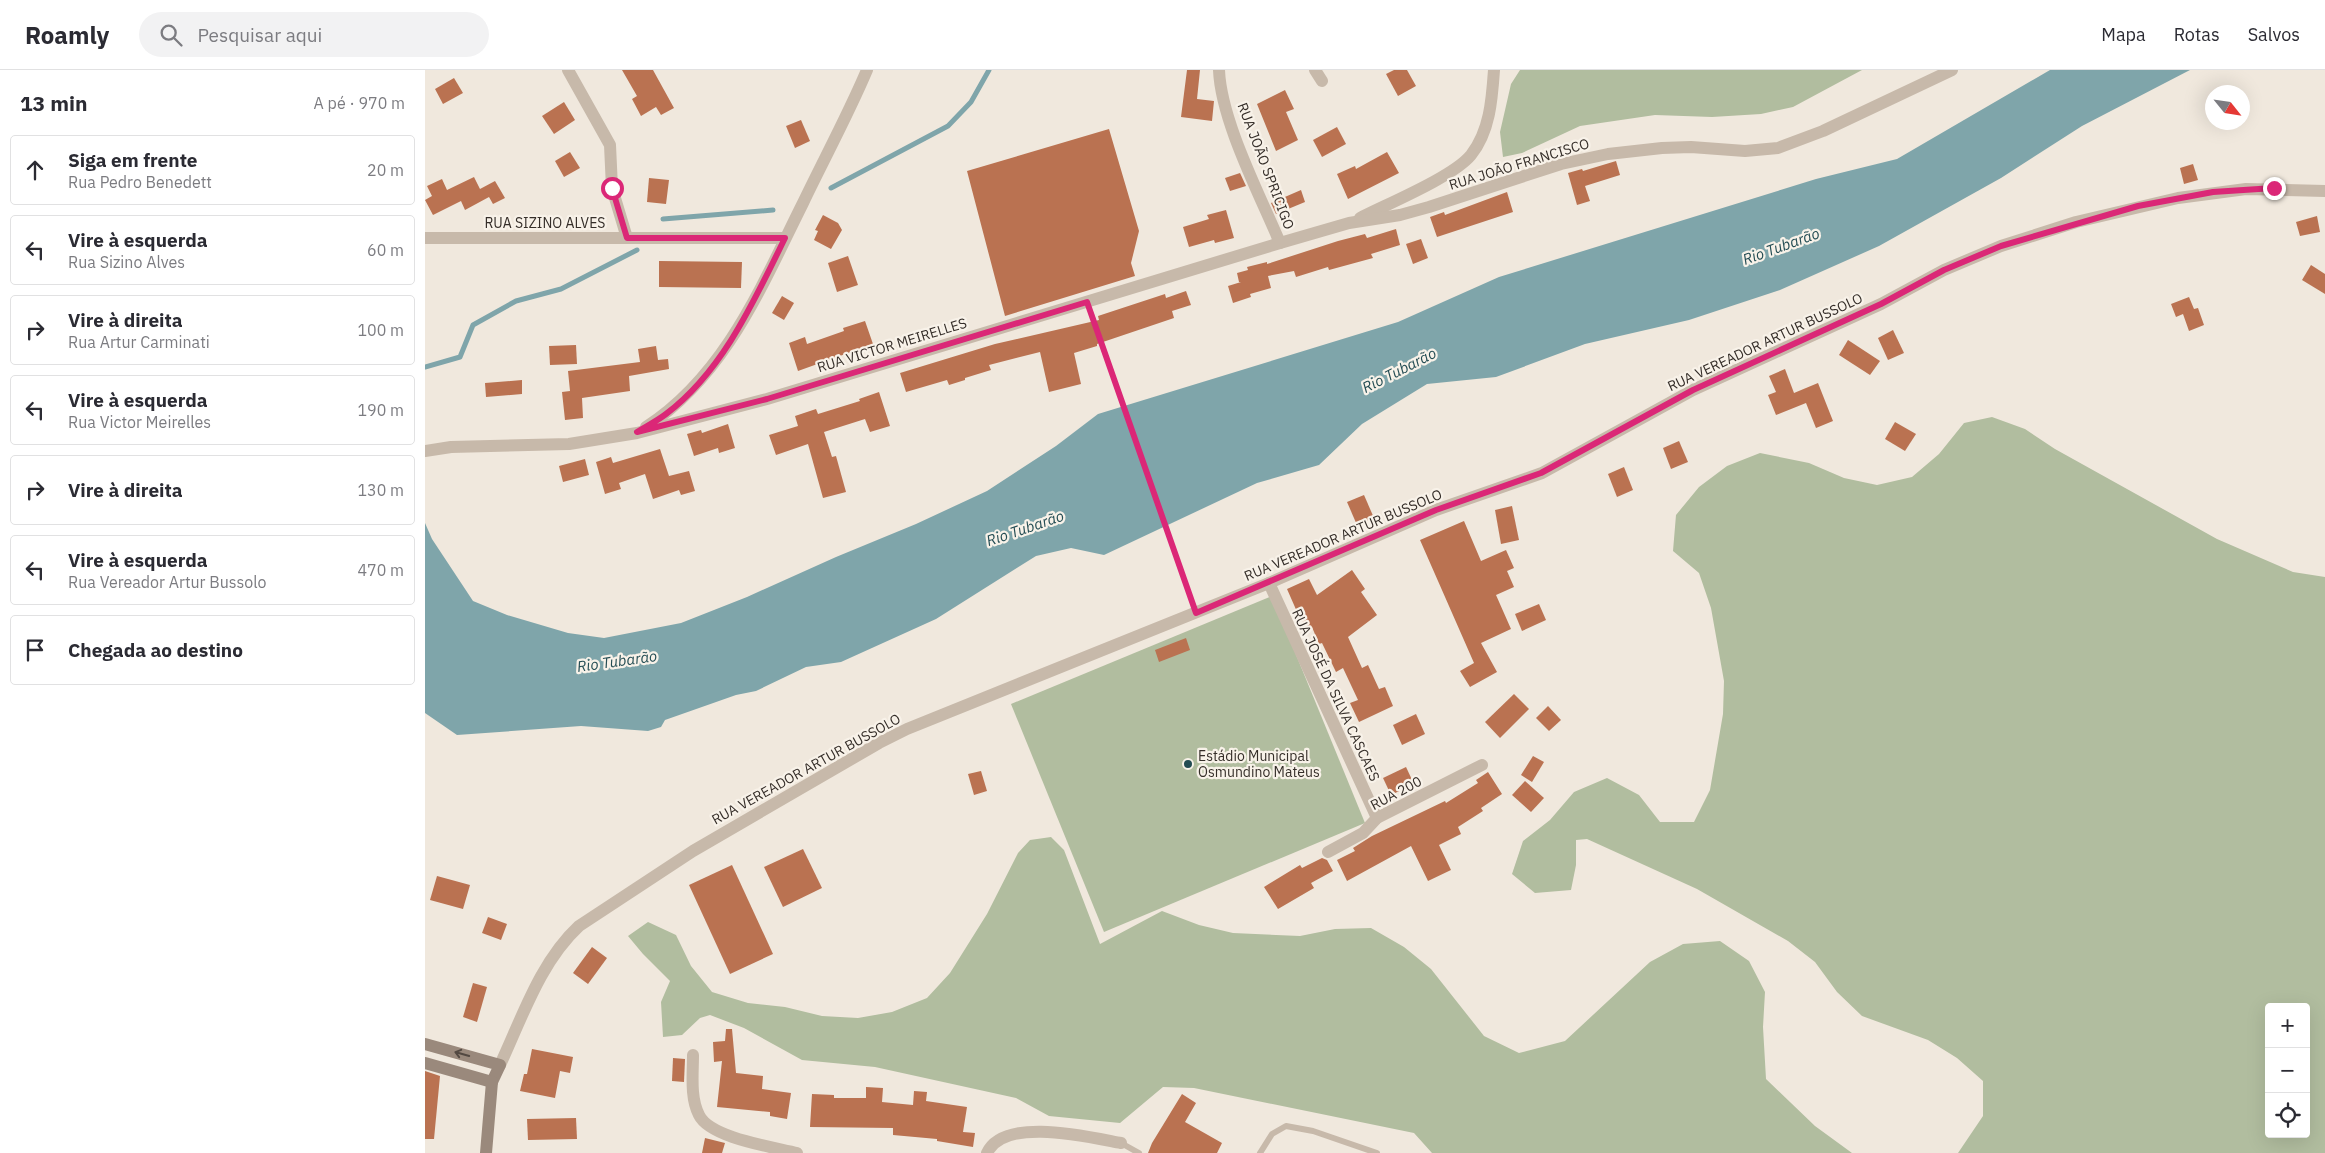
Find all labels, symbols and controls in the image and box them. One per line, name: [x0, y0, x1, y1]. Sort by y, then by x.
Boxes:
search box: [139, 12, 489, 57]
text: Roamly: [25, 19, 109, 51]
icon: search: [157, 21, 185, 49]
text: Pesquisar aqui: [197, 23, 322, 47]
text: Mapa: [2101, 23, 2146, 46]
text: Rotas: [2174, 23, 2220, 46]
text: Salvos: [2248, 23, 2300, 46]
north arrow: [2205, 85, 2250, 130]
text: 13 min: [20, 89, 87, 117]
text: A pé · 970 m: [314, 93, 405, 113]
street label: RUA JOÃO SPRICIGO: [1234, 100, 1298, 232]
street label: RUA JOÃO FRANCISCO: [1447, 134, 1591, 194]
text: Siga em frente: [68, 148, 198, 172]
icon: ahead: [21, 156, 49, 184]
text: 20 m: [367, 160, 404, 180]
text: Rua Pedro Benedett: [68, 172, 212, 192]
route start: [601, 177, 624, 200]
route end: [2263, 177, 2286, 200]
street label: RUA SIZINO ALVES: [485, 214, 605, 232]
water label: Rio Tubarão: [1740, 223, 1822, 269]
text: Vire à esquerda: [68, 228, 208, 252]
icon: left: [21, 236, 49, 264]
text: 60 m: [367, 240, 404, 260]
text: Rua Sizino Alves: [68, 252, 185, 272]
street label: RUA VEREADOR ARTUR BUSSOLO: [1665, 289, 1866, 395]
text: Vire à direita: [68, 308, 183, 332]
street label: RUA VICTOR MEIRELLES: [815, 314, 969, 376]
icon: right: [21, 316, 49, 344]
text: 100 m: [357, 320, 404, 340]
text: Rua Artur Carminati: [68, 332, 210, 352]
water label: Rio Tubarão: [1359, 343, 1439, 397]
text: Vire à esquerda: [68, 388, 208, 412]
icon: left: [21, 396, 49, 424]
text: 190 m: [357, 400, 404, 420]
text: Rua Victor Meirelles: [68, 412, 211, 432]
icon: right: [21, 476, 49, 504]
text: Vire à direita: [68, 478, 183, 502]
text: 130 m: [357, 480, 404, 500]
street label: RUA VEREADOR ARTUR BUSSOLO: [1241, 485, 1445, 585]
water label: Rio Tubarão: [984, 506, 1066, 550]
text: Vire à esquerda: [68, 548, 208, 572]
icon: left: [21, 556, 49, 584]
text: 470 m: [357, 560, 404, 580]
text: Rua Vereador Artur Bussolo: [68, 572, 267, 592]
street label: RUA JOSÉ DA SILVA CASCAES: [1288, 605, 1385, 784]
icon: arrive: [21, 636, 49, 664]
text: Chegada ao destino: [68, 638, 243, 662]
water label: Rio Tubarão: [576, 646, 658, 676]
street label: RUA VEREADOR ARTUR BUSSOLO: [708, 709, 904, 829]
place label: Estádio Municipal Osmundino Mateus: [1198, 747, 1320, 781]
marker: Estádio Municipal Osmundino Mateus: [1182, 758, 1194, 770]
street label: RUA 200: [1367, 772, 1425, 814]
map controls: [2265, 1003, 2310, 1138]
button: +: [2265, 1003, 2310, 1048]
button: −: [2265, 1048, 2310, 1093]
one-way arrow: [455, 1049, 471, 1059]
button: locate: [2265, 1093, 2310, 1138]

